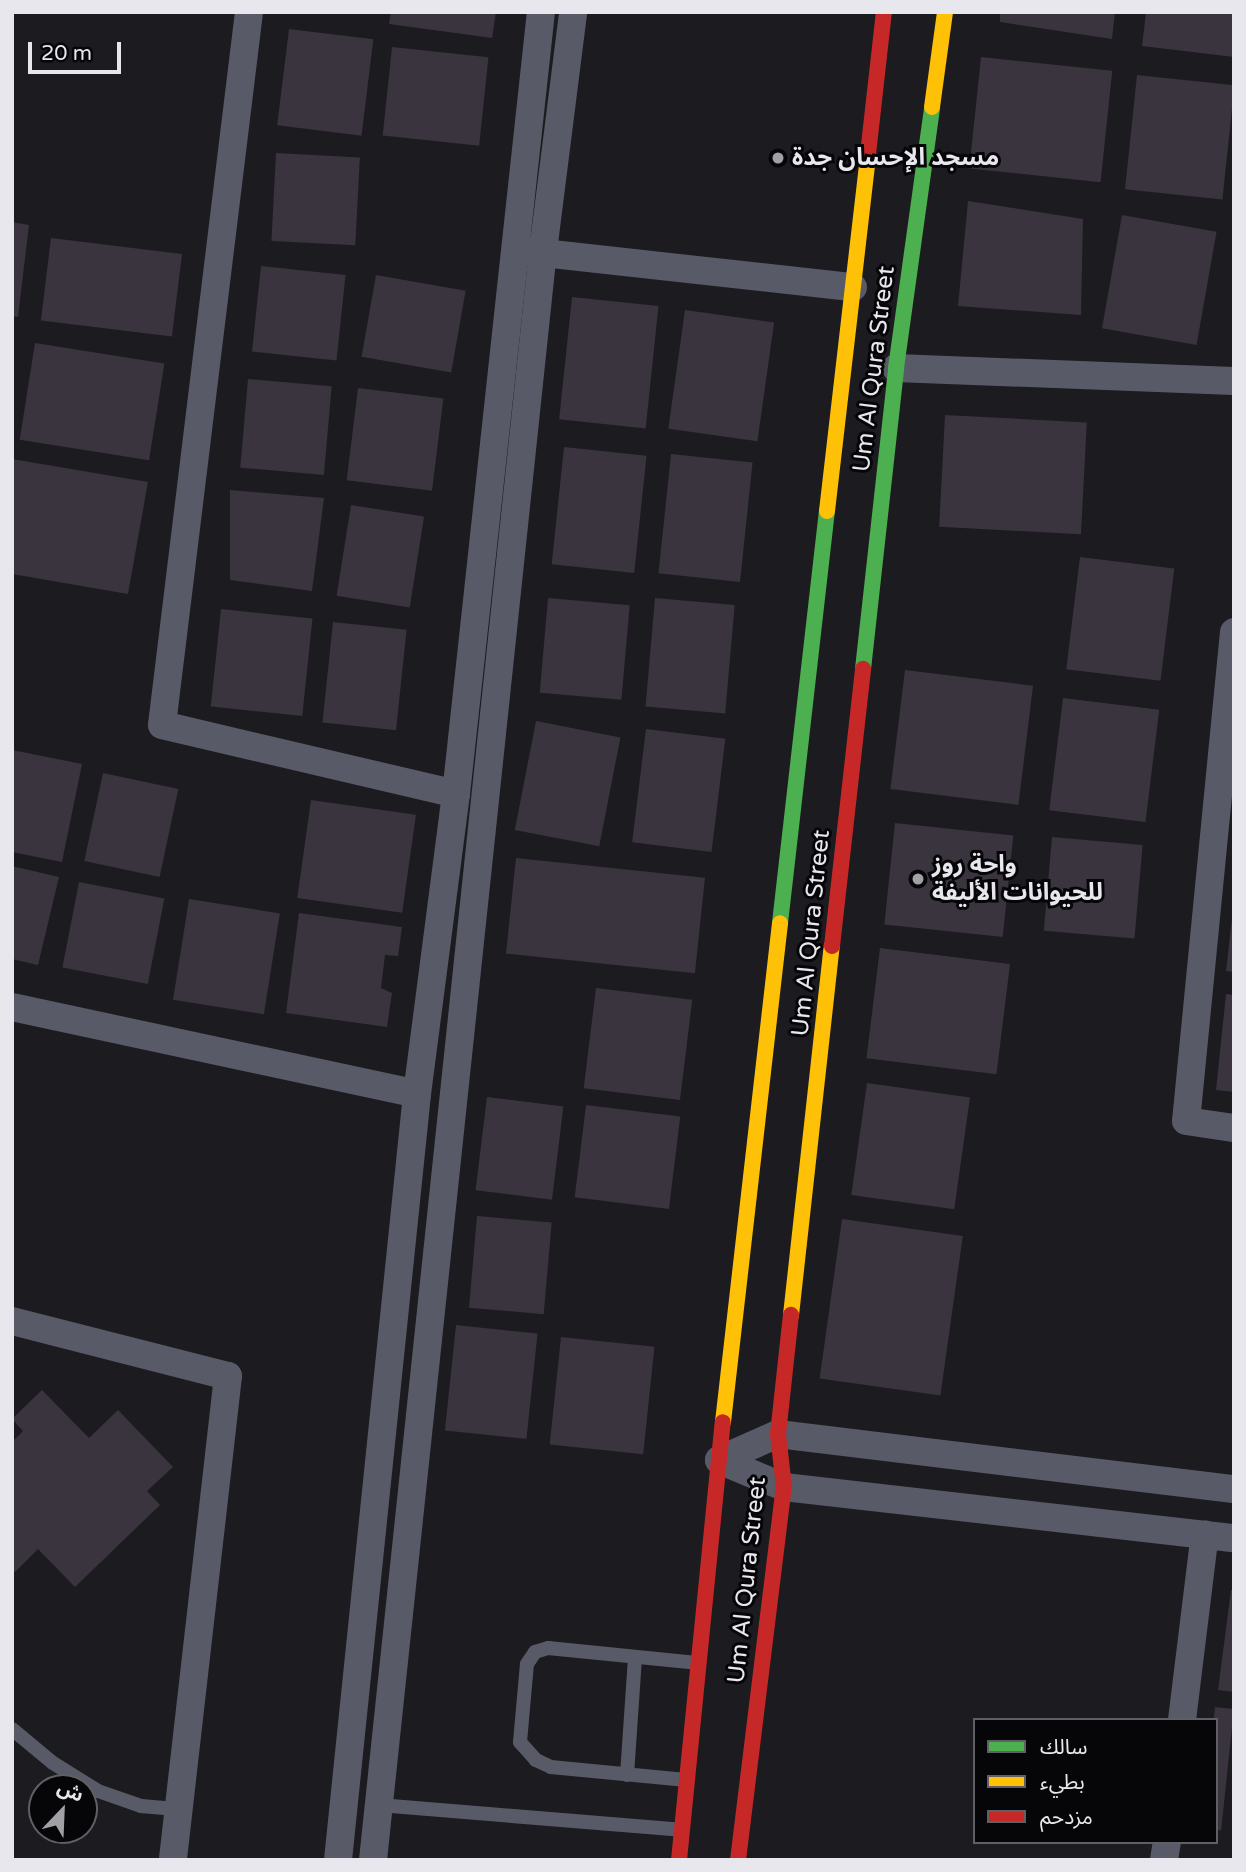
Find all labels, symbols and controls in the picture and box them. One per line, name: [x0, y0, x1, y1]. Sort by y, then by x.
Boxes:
scale bar: [32, 28, 124, 72]
text: 20 m: [41, 41, 92, 66]
place label: مسجد الإحسان جدة: [792, 144, 999, 172]
marker: مسجد الإحسان جدة: [770, 150, 786, 166]
street label: Um Al Qura Street: [847, 264, 901, 474]
street label: Um Al Qura Street: [786, 828, 836, 1038]
place label: واحة روز للحيوانات الأليفة: [932, 851, 1103, 907]
marker: واحة روز للحيوانات الأليفة: [910, 871, 926, 887]
street label: Um Al Qura Street: [722, 1475, 772, 1685]
legend: [973, 1718, 1218, 1844]
text: سالك: [1040, 1735, 1087, 1760]
text: بطيء: [1040, 1770, 1085, 1795]
north arrow: [28, 1774, 98, 1844]
text: ش: [54, 1776, 87, 1807]
text: مزدحم: [1040, 1805, 1093, 1830]

